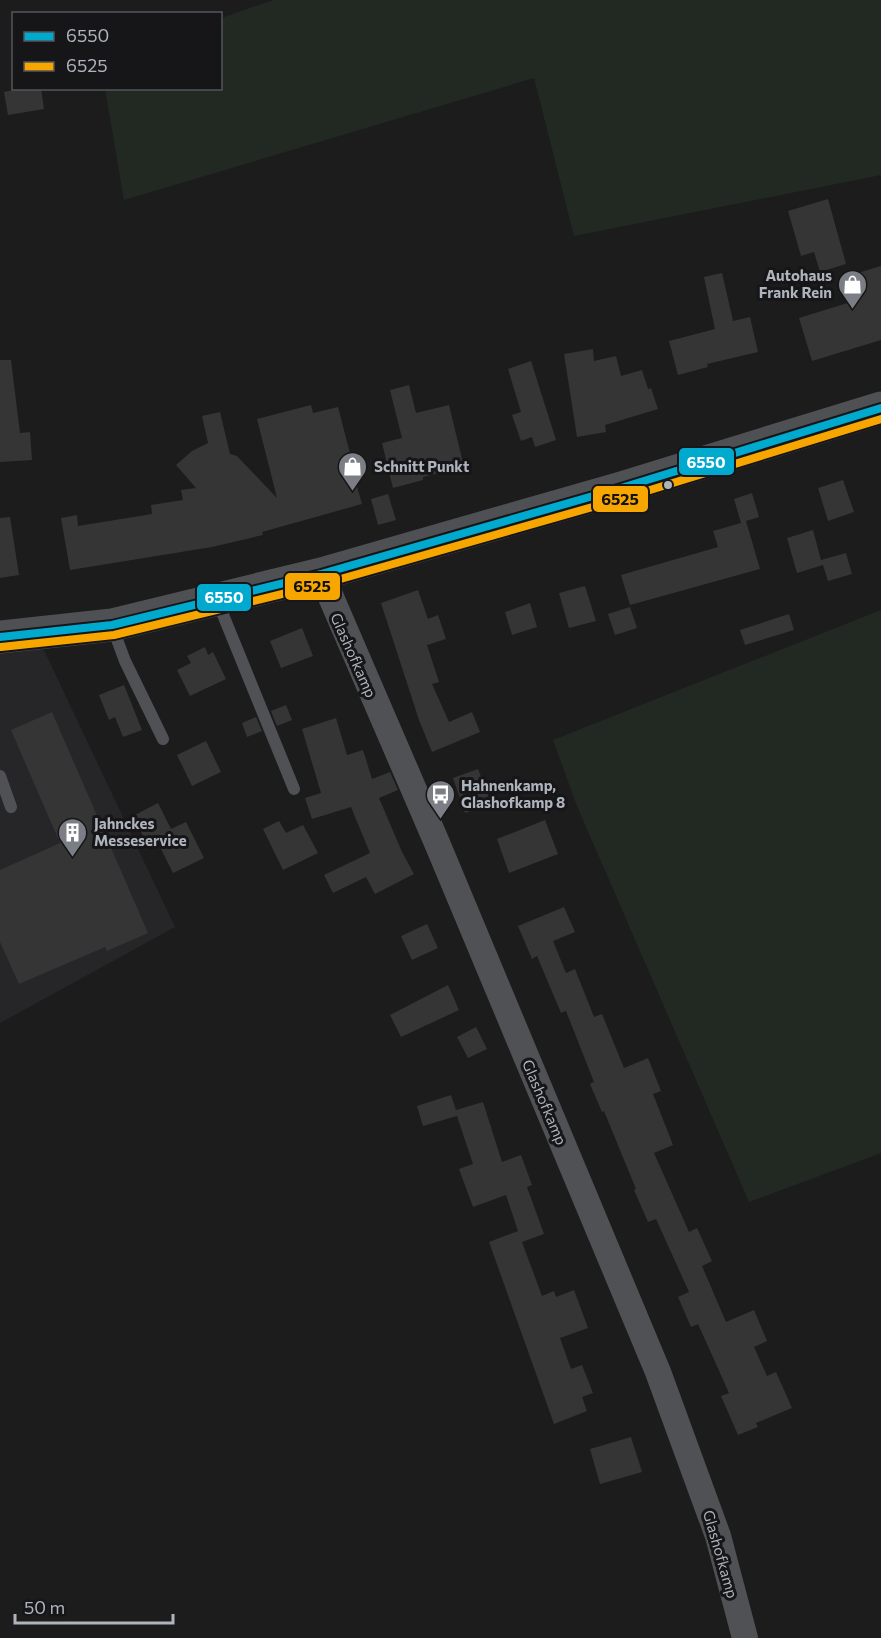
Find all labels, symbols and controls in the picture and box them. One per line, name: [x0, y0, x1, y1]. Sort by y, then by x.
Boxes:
legend: [12, 12, 222, 90]
text: 6550: [66, 24, 109, 46]
text: 6525: [66, 54, 108, 76]
place label: Autohaus Frank Rein: [759, 266, 832, 301]
shop icon: Autohaus Frank Rein: [837, 268, 869, 310]
line badge: 6550: [678, 447, 735, 476]
shop icon: Schnitt Punkt: [337, 450, 369, 492]
text: 6550: [686, 452, 726, 471]
place label: Schnitt Punkt: [374, 457, 469, 475]
unlabelled marker: [662, 479, 674, 491]
line badge: 6525: [592, 485, 649, 513]
text: 6525: [601, 489, 639, 508]
line badge: 6525: [284, 572, 341, 601]
text: 6525: [293, 576, 331, 595]
line badge: 6550: [196, 583, 252, 612]
text: 6550: [204, 587, 244, 606]
street label: Glashofkamp: [327, 610, 381, 700]
place label: Hahnenkamp, Glashofkamp 8: [461, 776, 565, 811]
bus stop icon: Hahnenkamp, Glashofkamp 8: [424, 778, 456, 820]
place label: Jahnckes Messeservice: [94, 814, 187, 849]
building icon: Jahnckes Messeservice: [57, 816, 89, 858]
street label: Glashofkamp: [519, 1057, 571, 1147]
street label: Glashofkamp: [700, 1508, 742, 1600]
scale bar: [15, 1587, 172, 1625]
text: 50 m: [24, 1596, 65, 1618]

